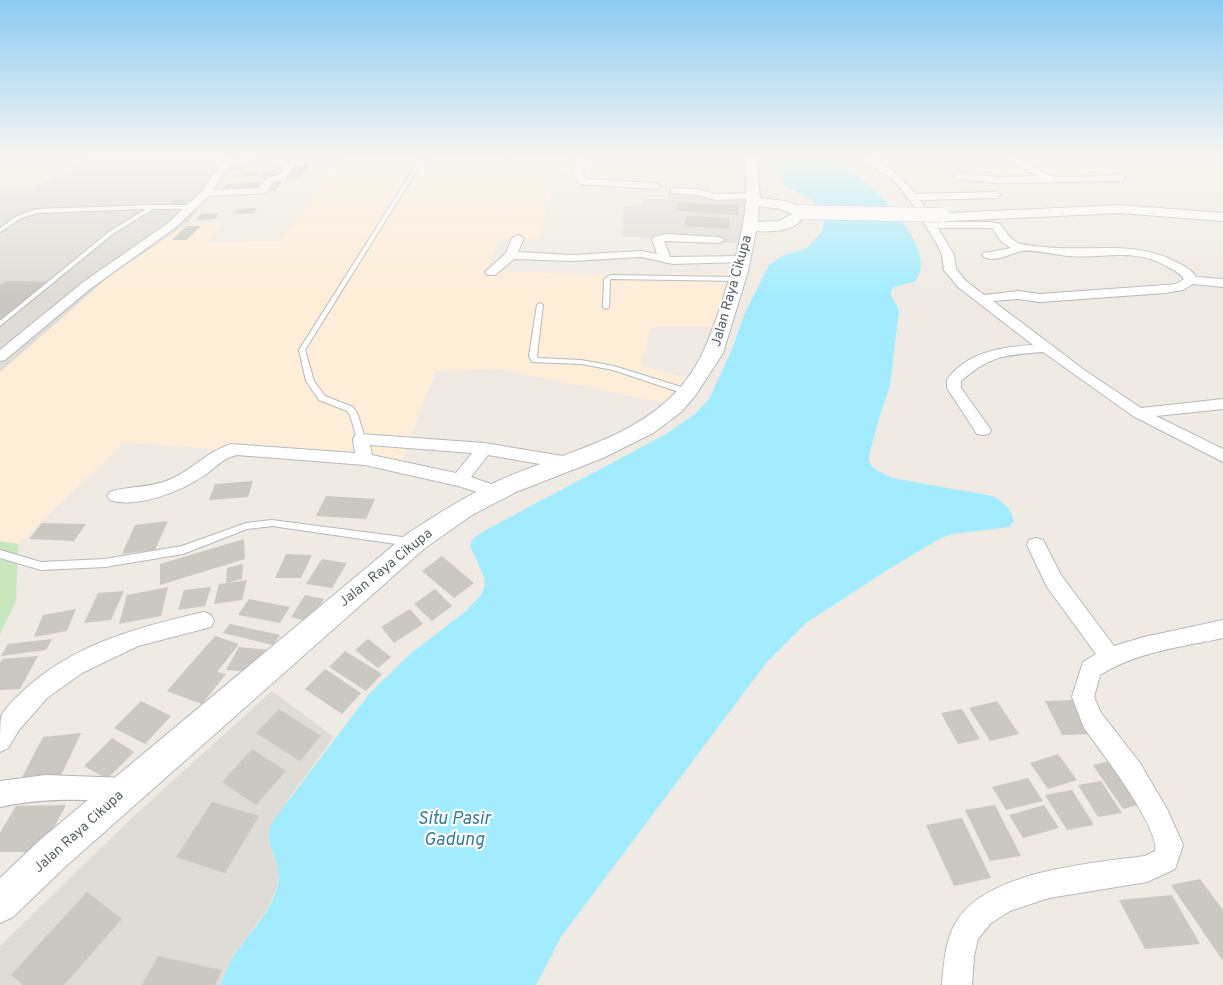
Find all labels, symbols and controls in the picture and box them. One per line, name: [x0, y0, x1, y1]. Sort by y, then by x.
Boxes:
street label: Jalan Raya Cikupa: [708, 233, 756, 349]
street label: Jalan Raya Cikupa: [336, 525, 436, 611]
street label: Jalan Raya Cikupa: [31, 787, 127, 877]
water label: Situ Pasir Gadung: [417, 808, 493, 852]

